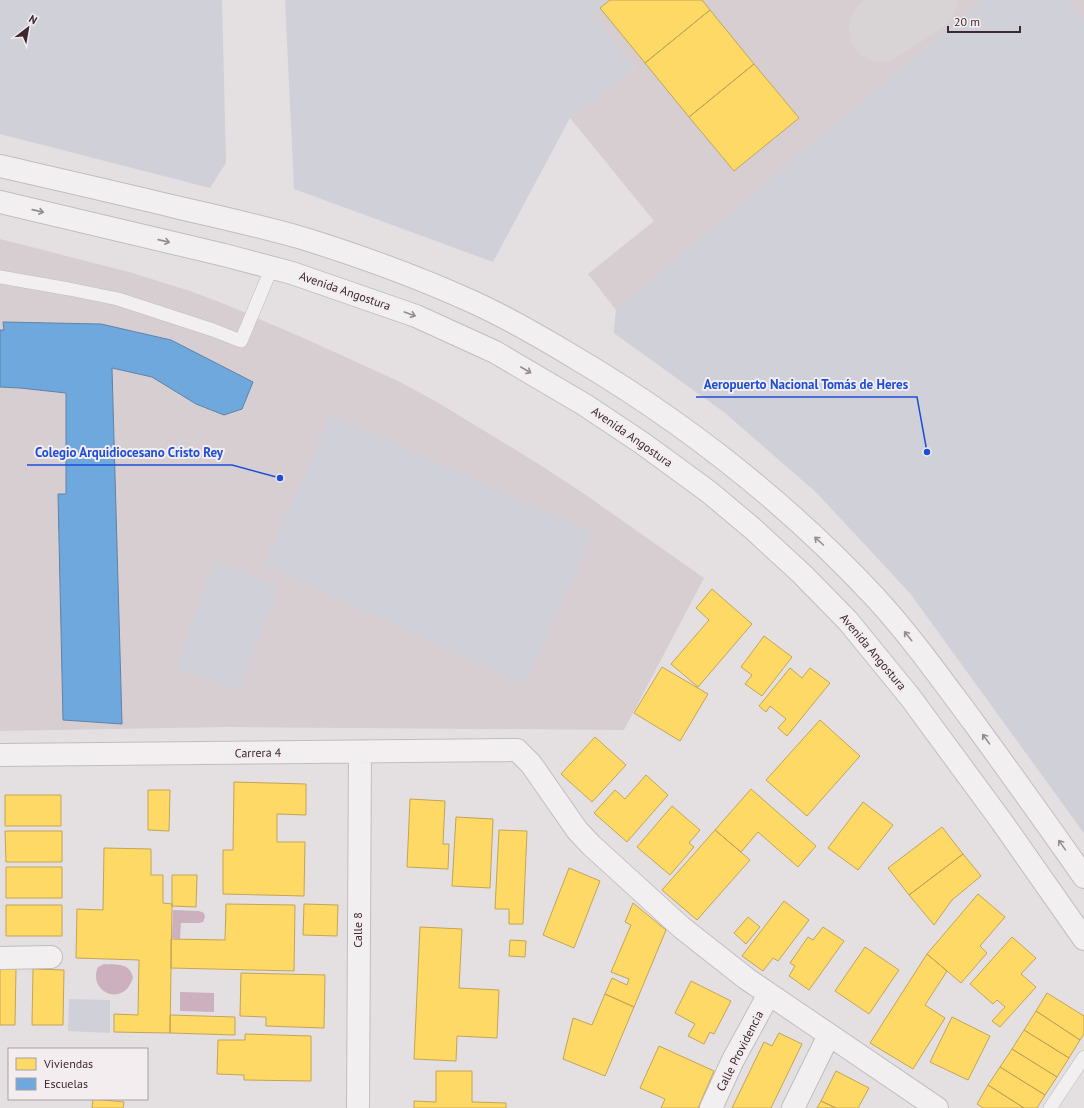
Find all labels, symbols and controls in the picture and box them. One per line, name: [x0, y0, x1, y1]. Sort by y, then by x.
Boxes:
north arrow: [8, 8, 48, 48]
scale bar: [948, 8, 1020, 34]
text: N: [26, 12, 40, 27]
text: 20 m: [954, 14, 980, 29]
one-way arrow: [31, 208, 44, 215]
one-way arrow: [158, 237, 171, 245]
street label: Avenida Angostura: [298, 268, 393, 313]
one-way arrow: [403, 311, 416, 318]
one-way arrow: [520, 367, 532, 375]
callout: Aeropuerto Nacional Tomás de Heres: [696, 372, 917, 397]
text: Aeropuerto Nacional Tomás de Heres: [704, 376, 909, 393]
street label: Avenida Angostura: [589, 403, 676, 470]
callout: Colegio Arquidiocesano Cristo Rey: [27, 440, 232, 465]
text: Colegio Arquidiocesano Cristo Rey: [35, 444, 224, 461]
one-way arrow: [814, 536, 824, 546]
street label: Avenida Angostura: [837, 610, 910, 693]
one-way arrow: [903, 630, 912, 641]
one-way arrow: [982, 734, 990, 745]
street label: Carrera 4: [235, 745, 282, 760]
one-way arrow: [1058, 840, 1066, 851]
street label: Calle 8: [350, 912, 365, 948]
street label: Calle Providencia: [713, 1008, 766, 1094]
legend: [8, 1048, 148, 1100]
text: Viviendas: [43, 1056, 93, 1071]
text: Escuelas: [44, 1076, 88, 1091]

